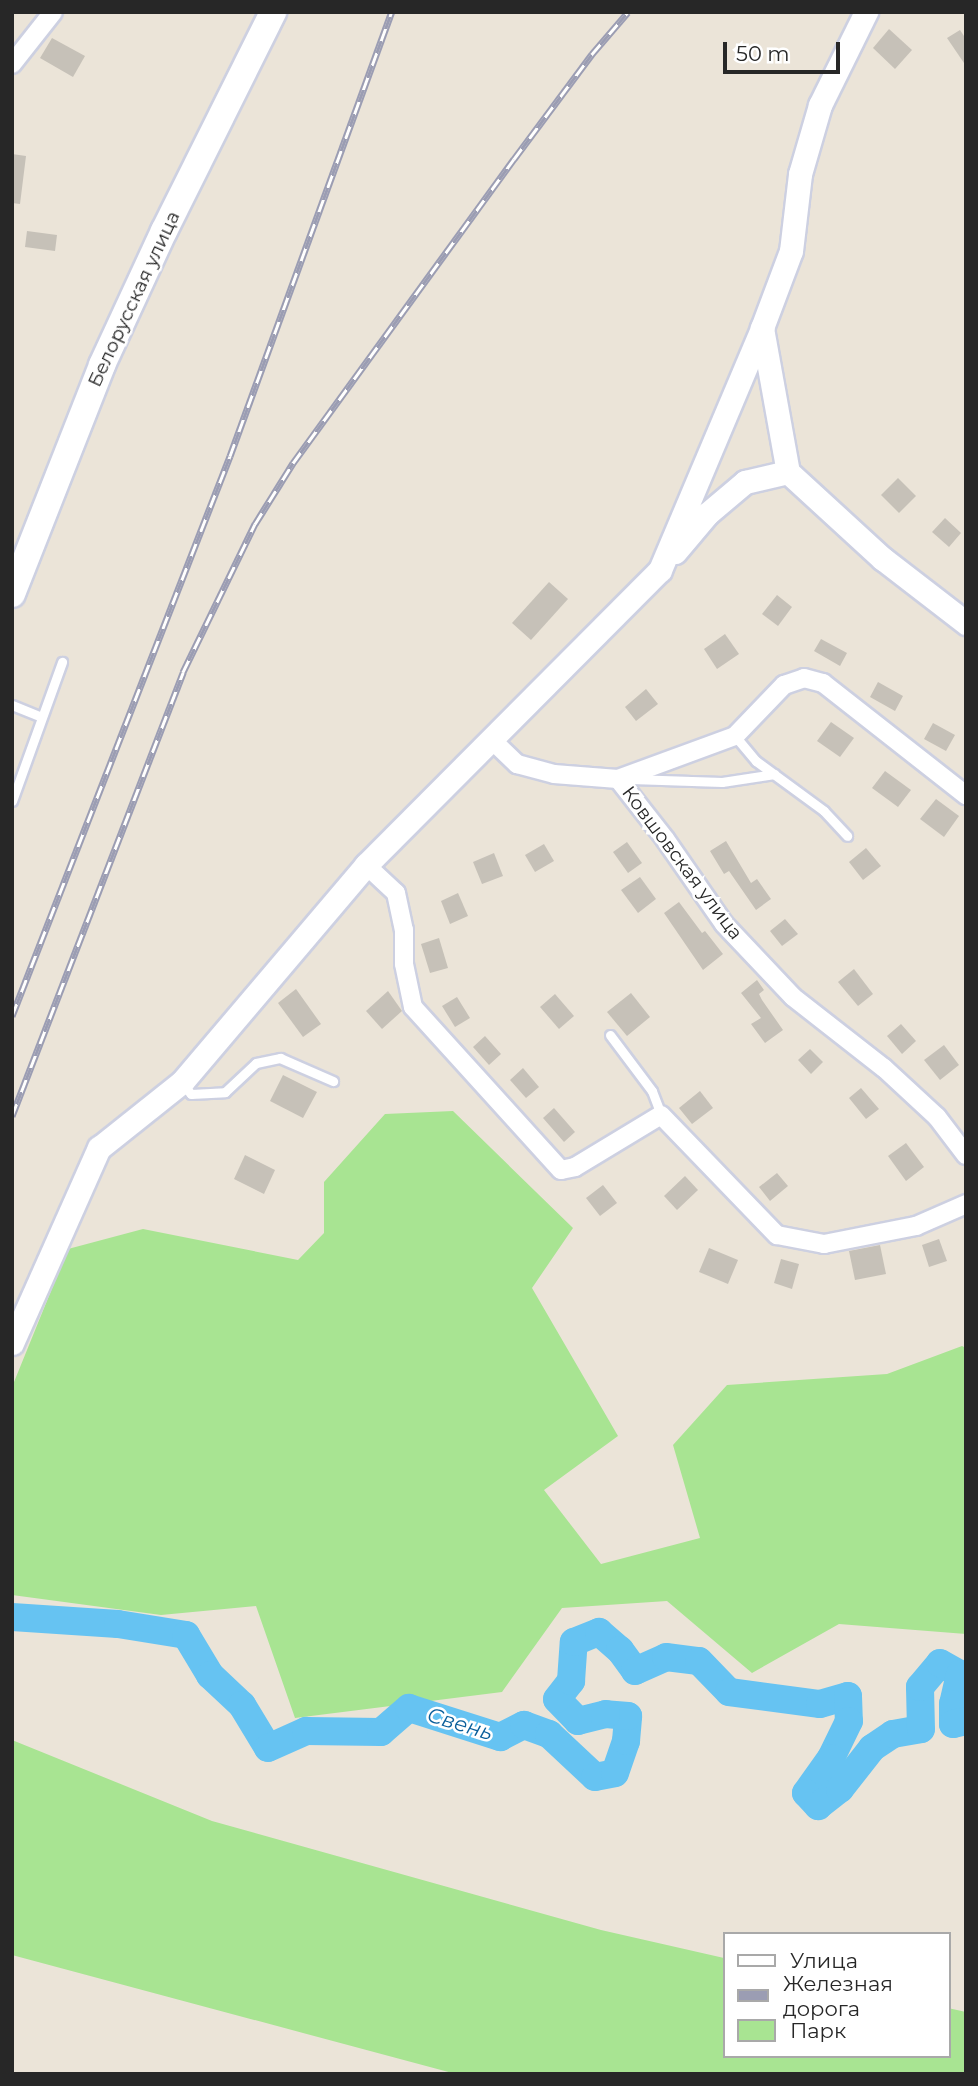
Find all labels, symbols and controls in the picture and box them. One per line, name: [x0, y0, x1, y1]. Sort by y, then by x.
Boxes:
scale bar: [726, 28, 843, 72]
text: 50 m: [736, 41, 790, 66]
street label: Белорусская улица: [83, 207, 185, 391]
street label: Ковшовская улица: [617, 782, 747, 944]
water label: Свень: [424, 1702, 496, 1746]
legend: [722, 1932, 950, 2058]
text: Улица: [790, 1948, 858, 1973]
text: Железная дорога: [783, 1971, 893, 2021]
text: Парк: [790, 2018, 846, 2043]

